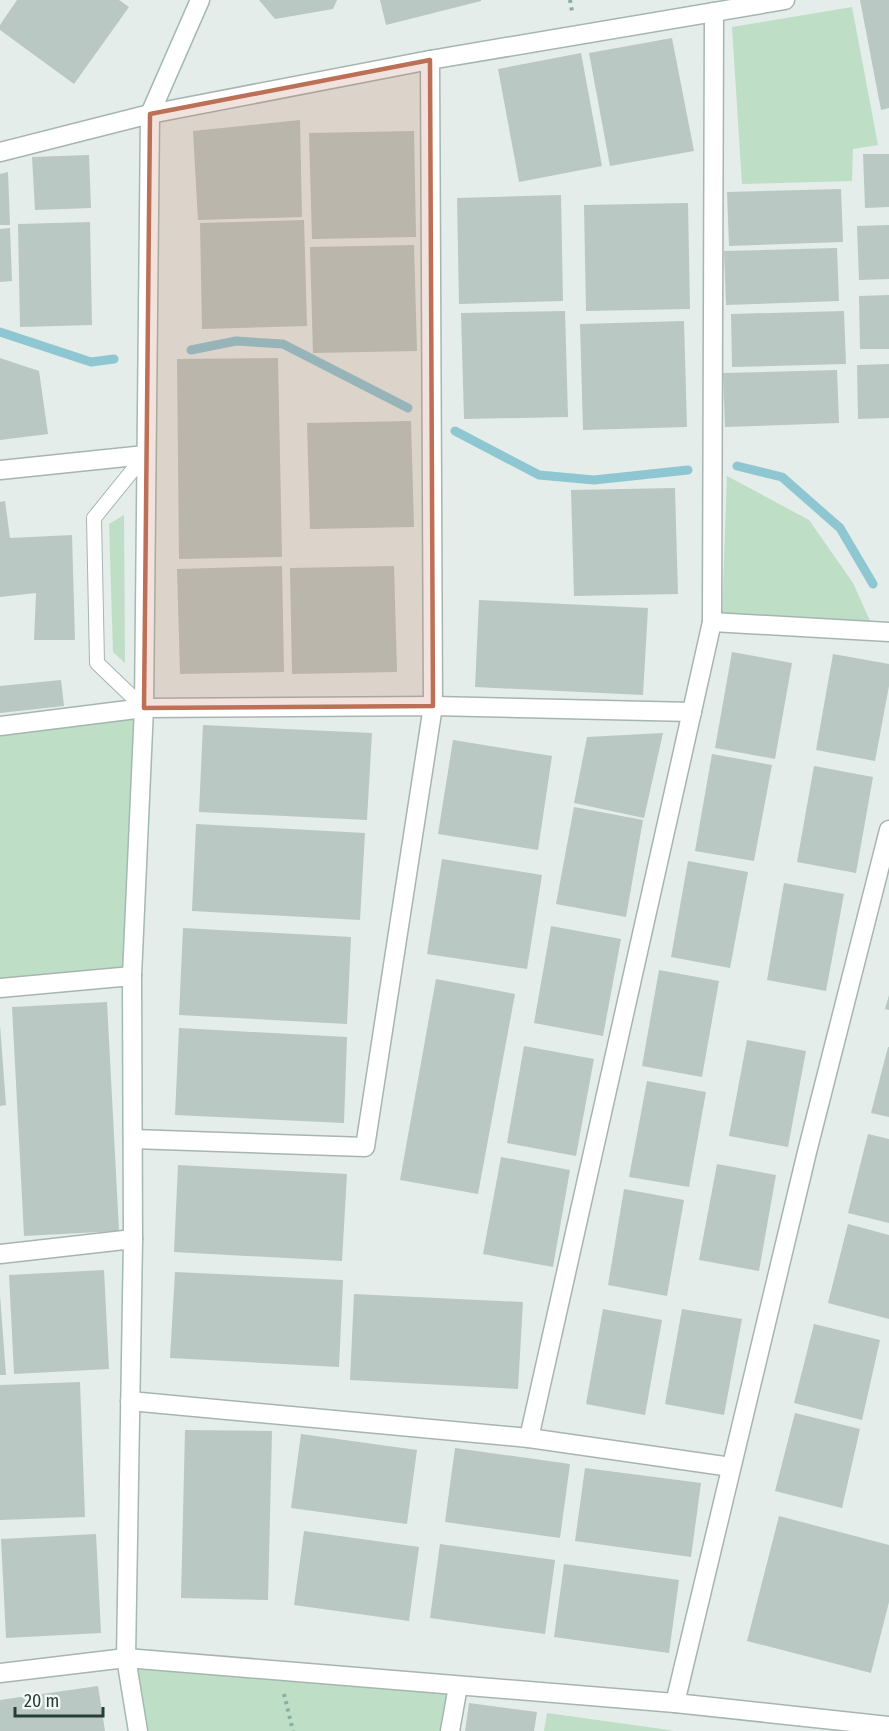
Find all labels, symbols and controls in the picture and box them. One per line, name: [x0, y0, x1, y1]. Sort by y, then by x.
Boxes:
scale bar: [15, 1680, 104, 1718]
text: 20 m: [24, 1690, 59, 1712]

